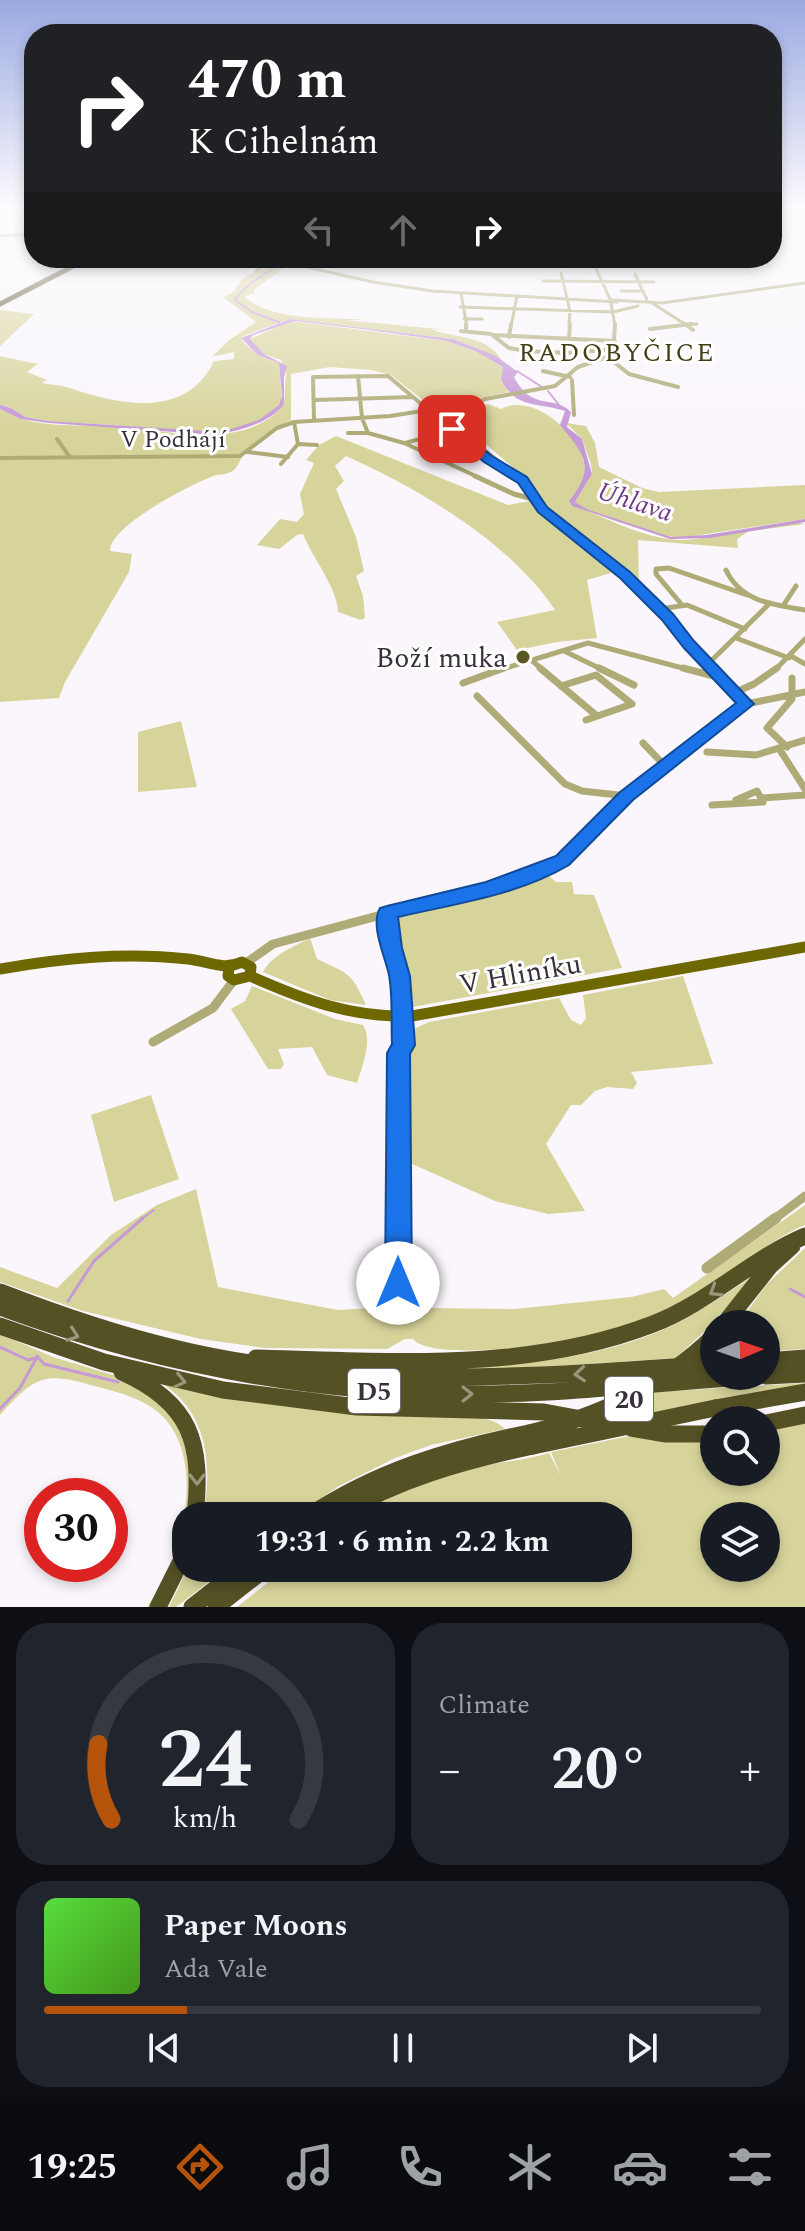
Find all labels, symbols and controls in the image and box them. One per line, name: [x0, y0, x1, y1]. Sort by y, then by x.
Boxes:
text: 470 m: [188, 38, 347, 123]
icon: right: [56, 56, 160, 160]
text: K Cihelnám: [188, 115, 379, 170]
icon: left: [297, 208, 341, 252]
icon: ahead: [381, 208, 425, 252]
icon: right: [465, 208, 509, 252]
district label: RADOBYČICE: [519, 333, 715, 373]
pin: [418, 395, 486, 463]
icon: arrive: [430, 407, 474, 451]
street label: V Podhájí: [120, 422, 227, 458]
water label: Úhlava: [592, 471, 678, 533]
place label: Boží muka: [376, 637, 507, 680]
marker: Boží muka: [514, 648, 532, 666]
street label: V Hliníku: [456, 943, 585, 1006]
position arrow: [356, 1241, 440, 1325]
one-way arrow: [709, 1282, 724, 1297]
north arrow: [700, 1310, 780, 1390]
map controls: [700, 1310, 780, 1582]
one-way arrow: [65, 1325, 79, 1342]
one-way arrow: [573, 1365, 586, 1382]
road number: D5: [348, 1369, 400, 1413]
one-way arrow: [172, 1372, 186, 1389]
road number: 20: [605, 1377, 653, 1421]
one-way arrow: [461, 1385, 474, 1403]
button: search: [700, 1406, 780, 1486]
one-way arrow: [188, 1473, 206, 1486]
speed limit sign: 30: [24, 1478, 128, 1582]
button: layers: [700, 1502, 780, 1582]
text: 19:31 · 6 min · 2.2 km: [255, 1519, 549, 1565]
text: Climate: [439, 1685, 530, 1725]
text: 24: [159, 1698, 252, 1825]
text: 20°: [551, 1724, 648, 1816]
text: −: [439, 1737, 461, 1804]
text: +: [739, 1737, 761, 1804]
text: km/h: [173, 1797, 237, 1840]
text: Paper Moons: [164, 1903, 348, 1949]
text: Ada Vale: [164, 1949, 267, 1989]
icon: previous: [142, 2026, 186, 2070]
icon: pause: [381, 2026, 425, 2070]
icon: next: [620, 2026, 664, 2070]
icon: directions: [172, 2139, 228, 2195]
icon: music: [282, 2139, 338, 2195]
icon: phone: [392, 2139, 448, 2195]
icon: climate: [502, 2139, 558, 2195]
icon: car: [612, 2139, 668, 2195]
icon: filters: [722, 2139, 778, 2195]
text: 19:25: [27, 2140, 117, 2195]

